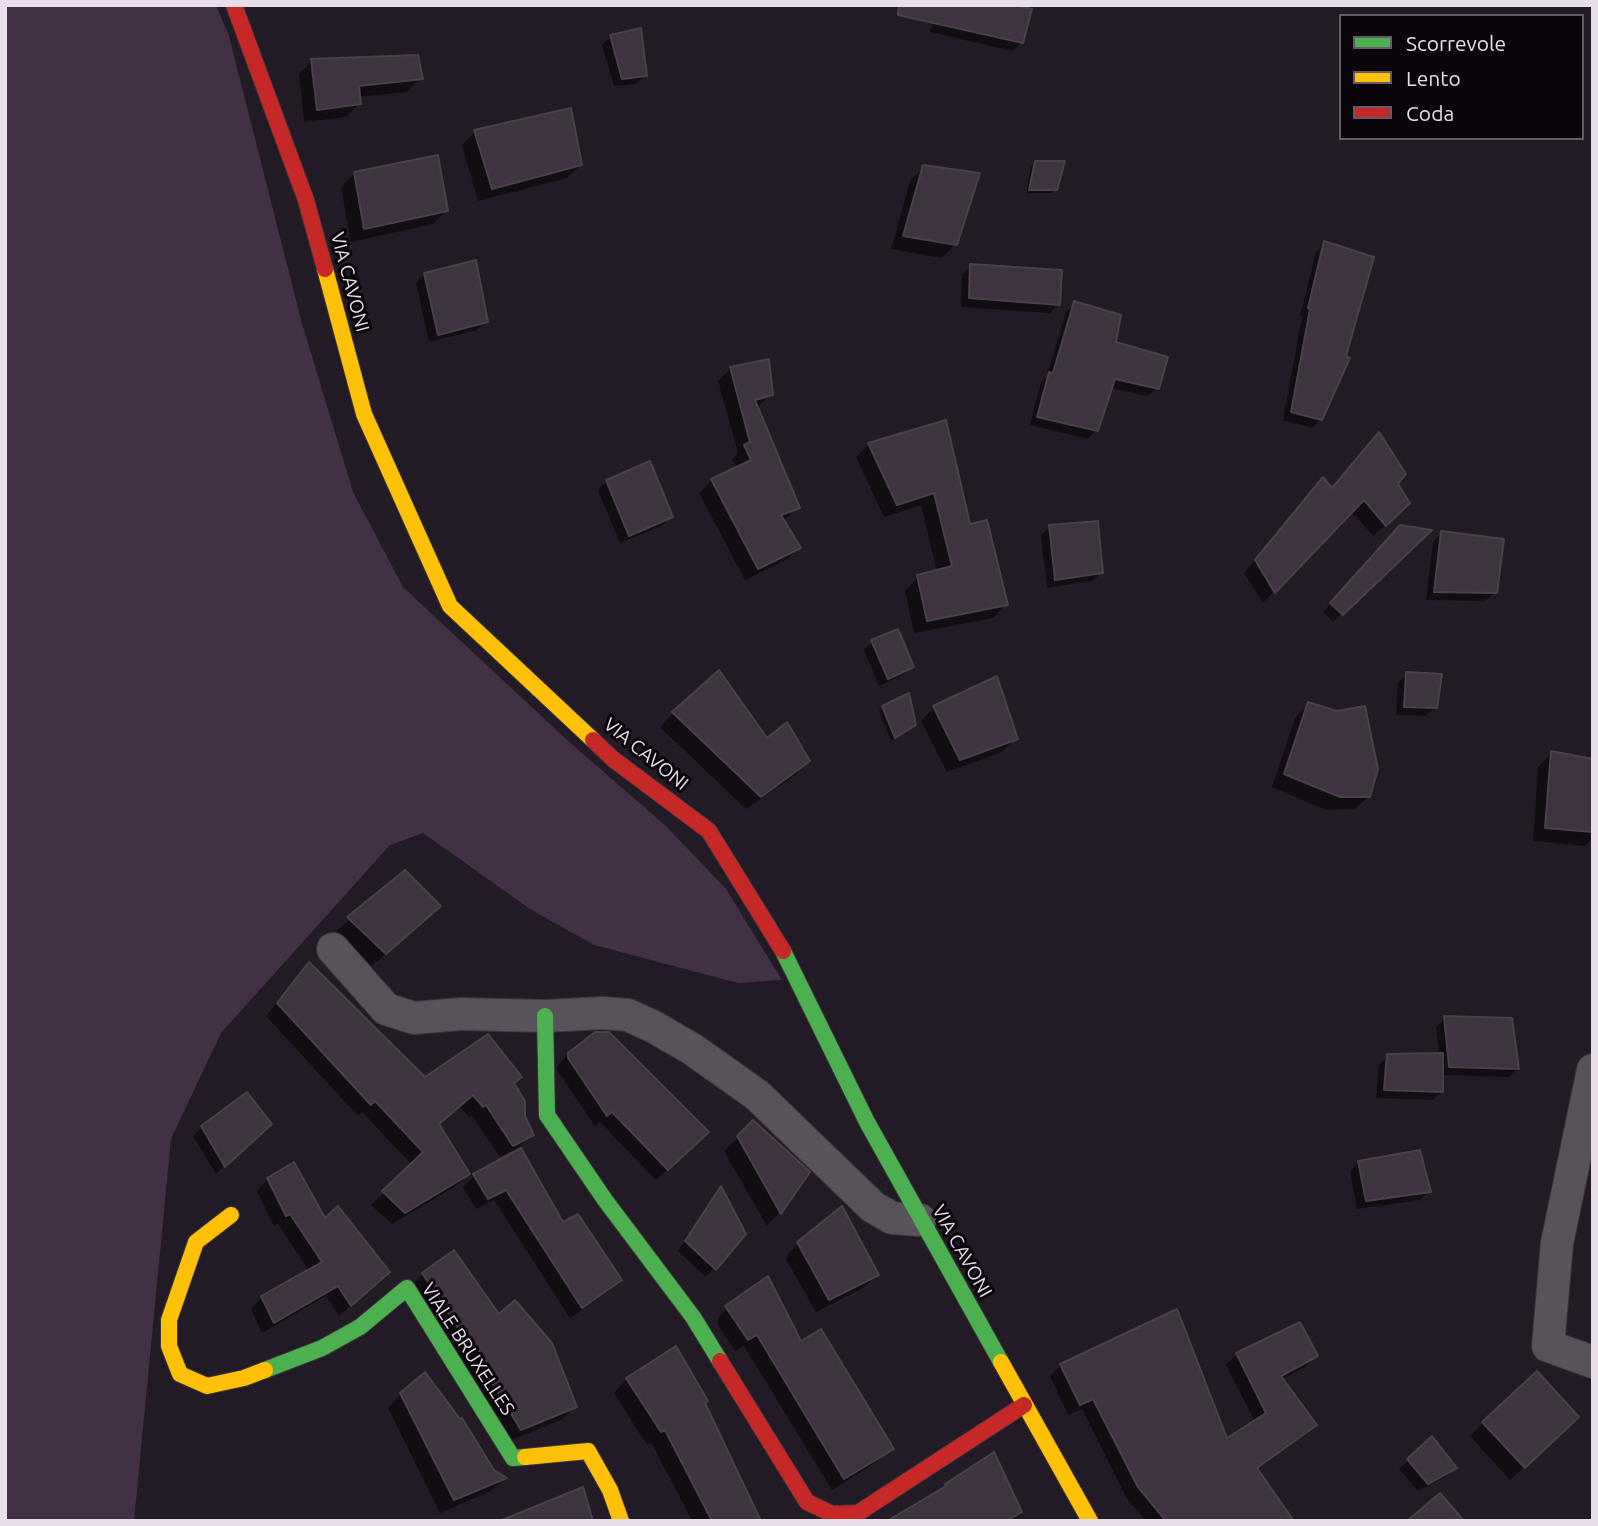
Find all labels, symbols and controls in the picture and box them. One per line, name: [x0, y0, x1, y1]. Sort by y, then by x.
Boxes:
legend: [1339, 14, 1584, 140]
text: Scorrevole: [1406, 31, 1506, 55]
text: Lento: [1406, 66, 1461, 90]
text: Coda: [1406, 101, 1454, 125]
street label: VIA CAVONI: [326, 230, 374, 334]
street label: VIA CAVONI: [599, 713, 693, 795]
street label: VIA CAVONI: [927, 1201, 997, 1301]
street label: VIALE BRUXELLES: [417, 1279, 519, 1419]

